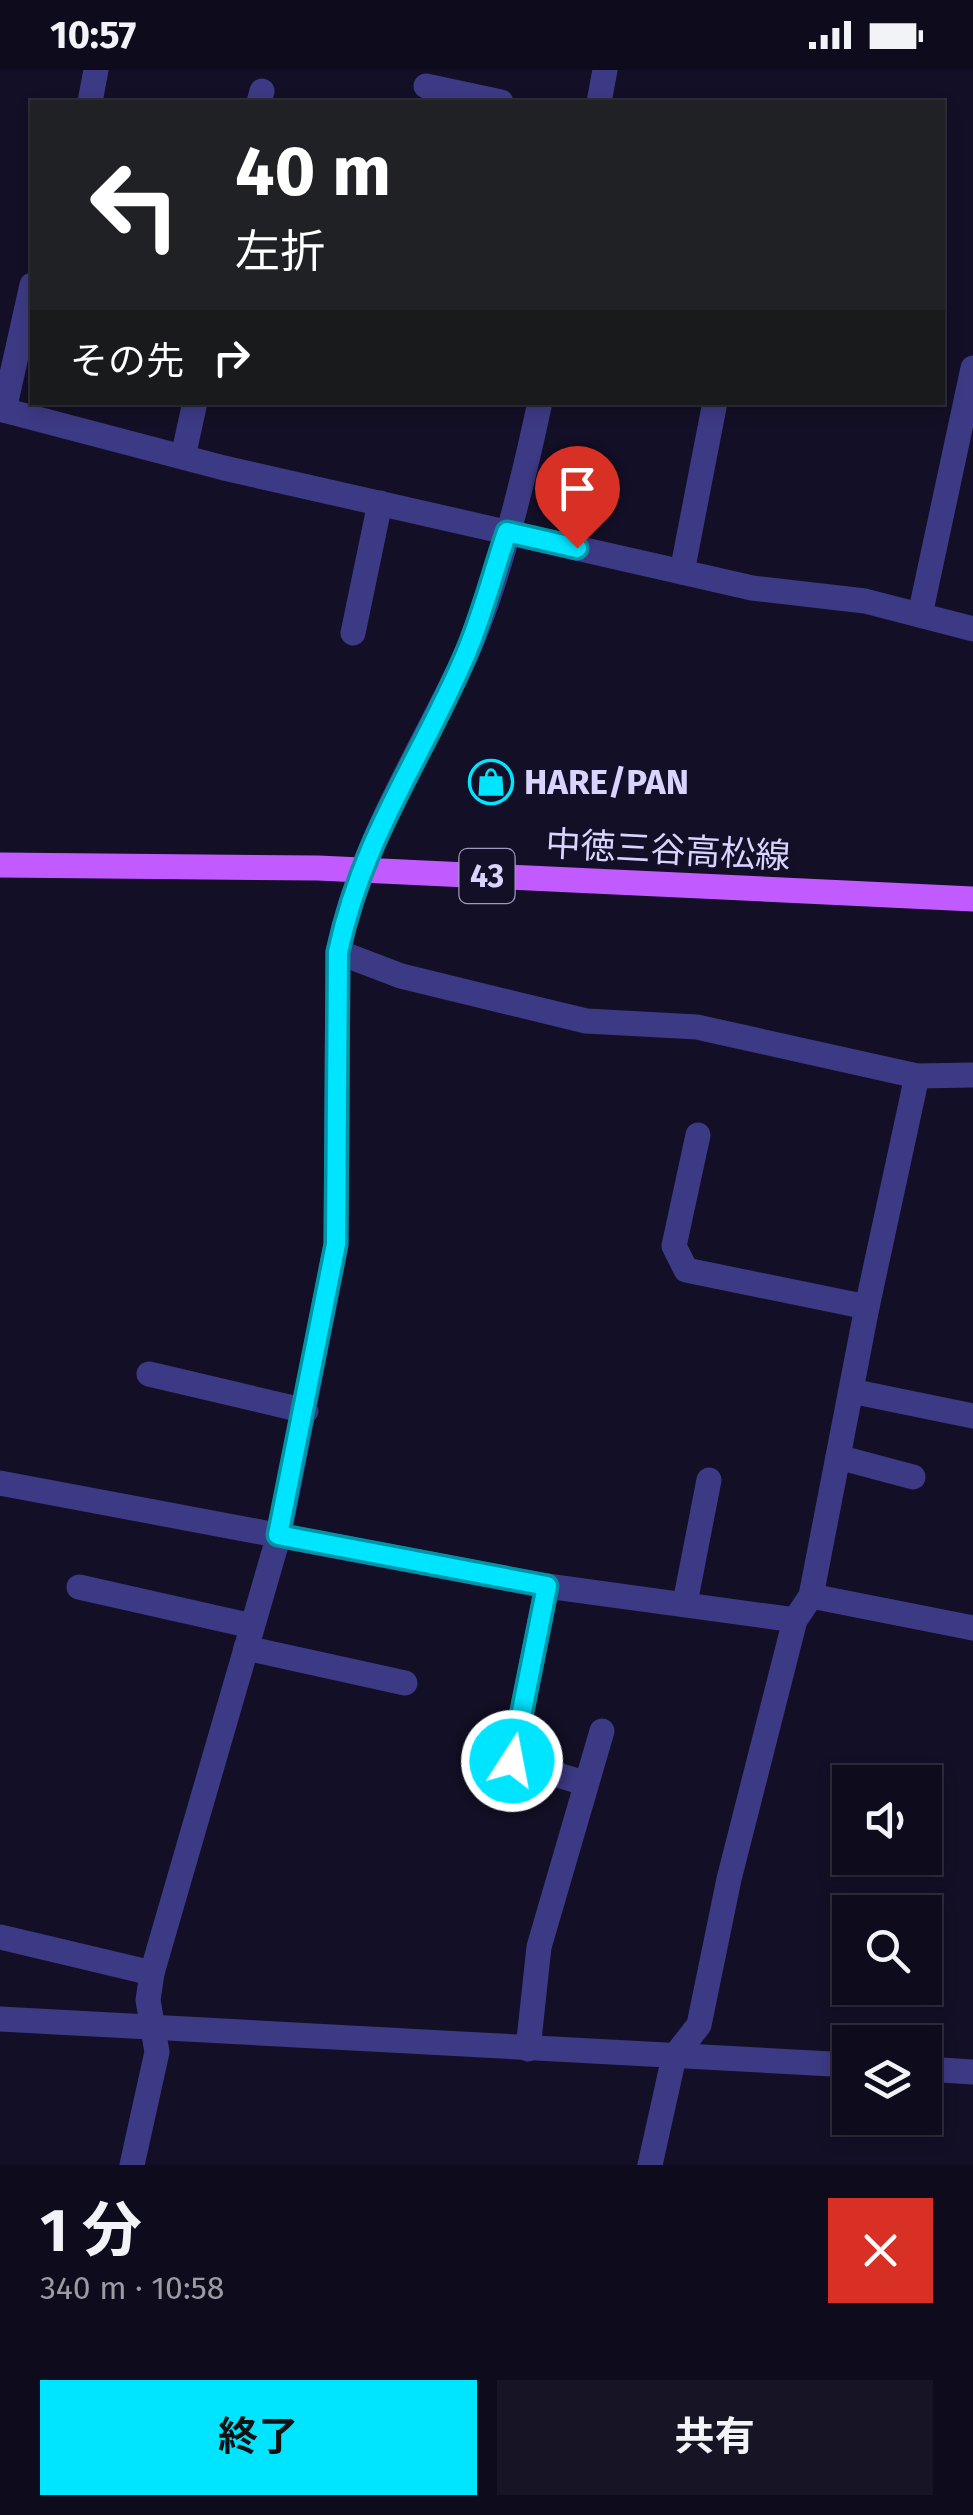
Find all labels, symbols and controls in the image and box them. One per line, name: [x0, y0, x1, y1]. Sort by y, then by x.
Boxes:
text: 10:57: [50, 12, 136, 58]
text: 40 m: [235, 130, 391, 214]
icon: left: [70, 140, 200, 270]
text: 左折: [235, 225, 325, 279]
icon: right: [204, 330, 259, 385]
text: その先: [70, 338, 184, 384]
pin: [535, 446, 620, 549]
icon: arrive: [550, 461, 605, 516]
shop icon: HARE/PAN: [468, 759, 514, 805]
place label: HARE/PAN: [524, 761, 689, 803]
street label: 中徳三谷高松線: [545, 823, 791, 877]
road number: 43: [460, 849, 514, 903]
position arrow: [460, 1709, 564, 1813]
map controls: [832, 1765, 942, 2135]
button: sound: [832, 1765, 942, 1875]
button: search: [832, 1895, 942, 2005]
button: layers: [832, 2025, 942, 2135]
text: 1 分: [40, 2195, 142, 2267]
button: close: [828, 2198, 933, 2303]
text: 340 m · 10:58: [40, 2269, 224, 2307]
button: 終了: [40, 2380, 477, 2495]
button: 共有: [497, 2380, 933, 2495]

